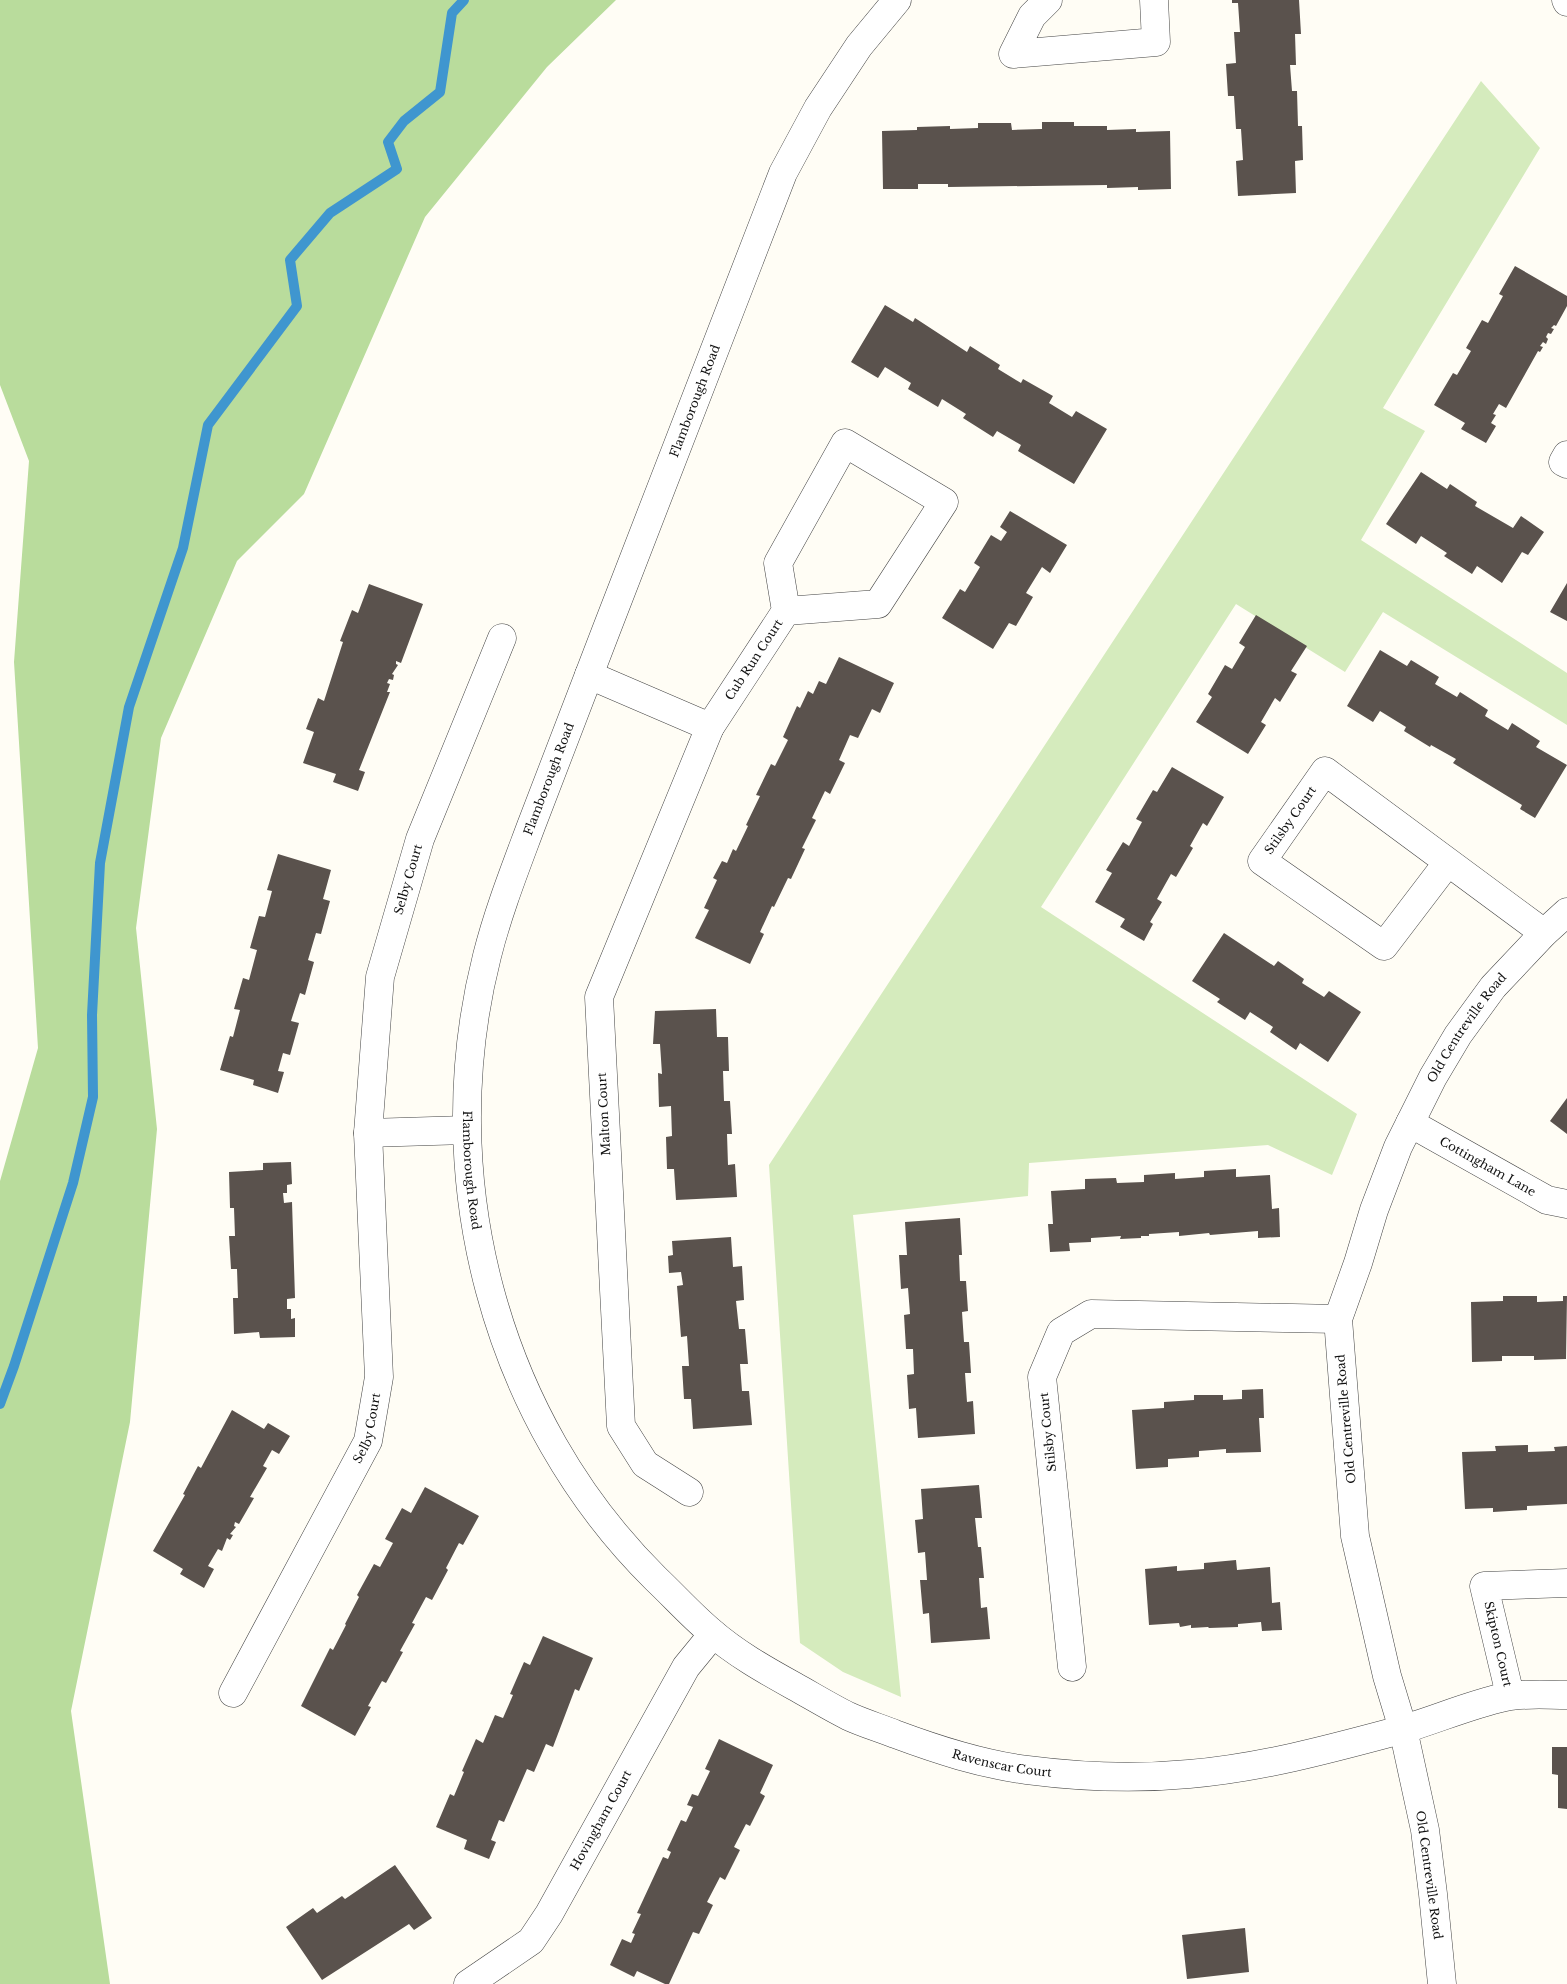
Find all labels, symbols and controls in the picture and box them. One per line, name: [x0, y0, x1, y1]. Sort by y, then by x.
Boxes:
street label: Flamborough Road: [666, 342, 723, 459]
street label: Cub Run Court: [722, 616, 786, 703]
street label: Flamborough Road: [520, 720, 577, 837]
street label: Stilsby Court: [1261, 783, 1319, 857]
street label: Selby Court: [390, 842, 425, 916]
street label: Old Centreville Road: [1423, 970, 1509, 1085]
street label: Malton Court: [594, 1071, 613, 1156]
street label: Flamborough Road: [460, 1110, 484, 1231]
street label: Cottingham Lane: [1437, 1133, 1539, 1199]
street label: Old Centreville Road: [1332, 1354, 1359, 1484]
street label: Selby Court: [349, 1391, 383, 1466]
street label: Stilsby Court: [1036, 1391, 1059, 1473]
street label: Skipton Court: [1481, 1600, 1516, 1689]
street label: Ravenscar Court: [950, 1746, 1053, 1780]
street label: Hovingham Court: [567, 1767, 635, 1873]
street label: Old Centreville Road: [1413, 1810, 1446, 1940]

